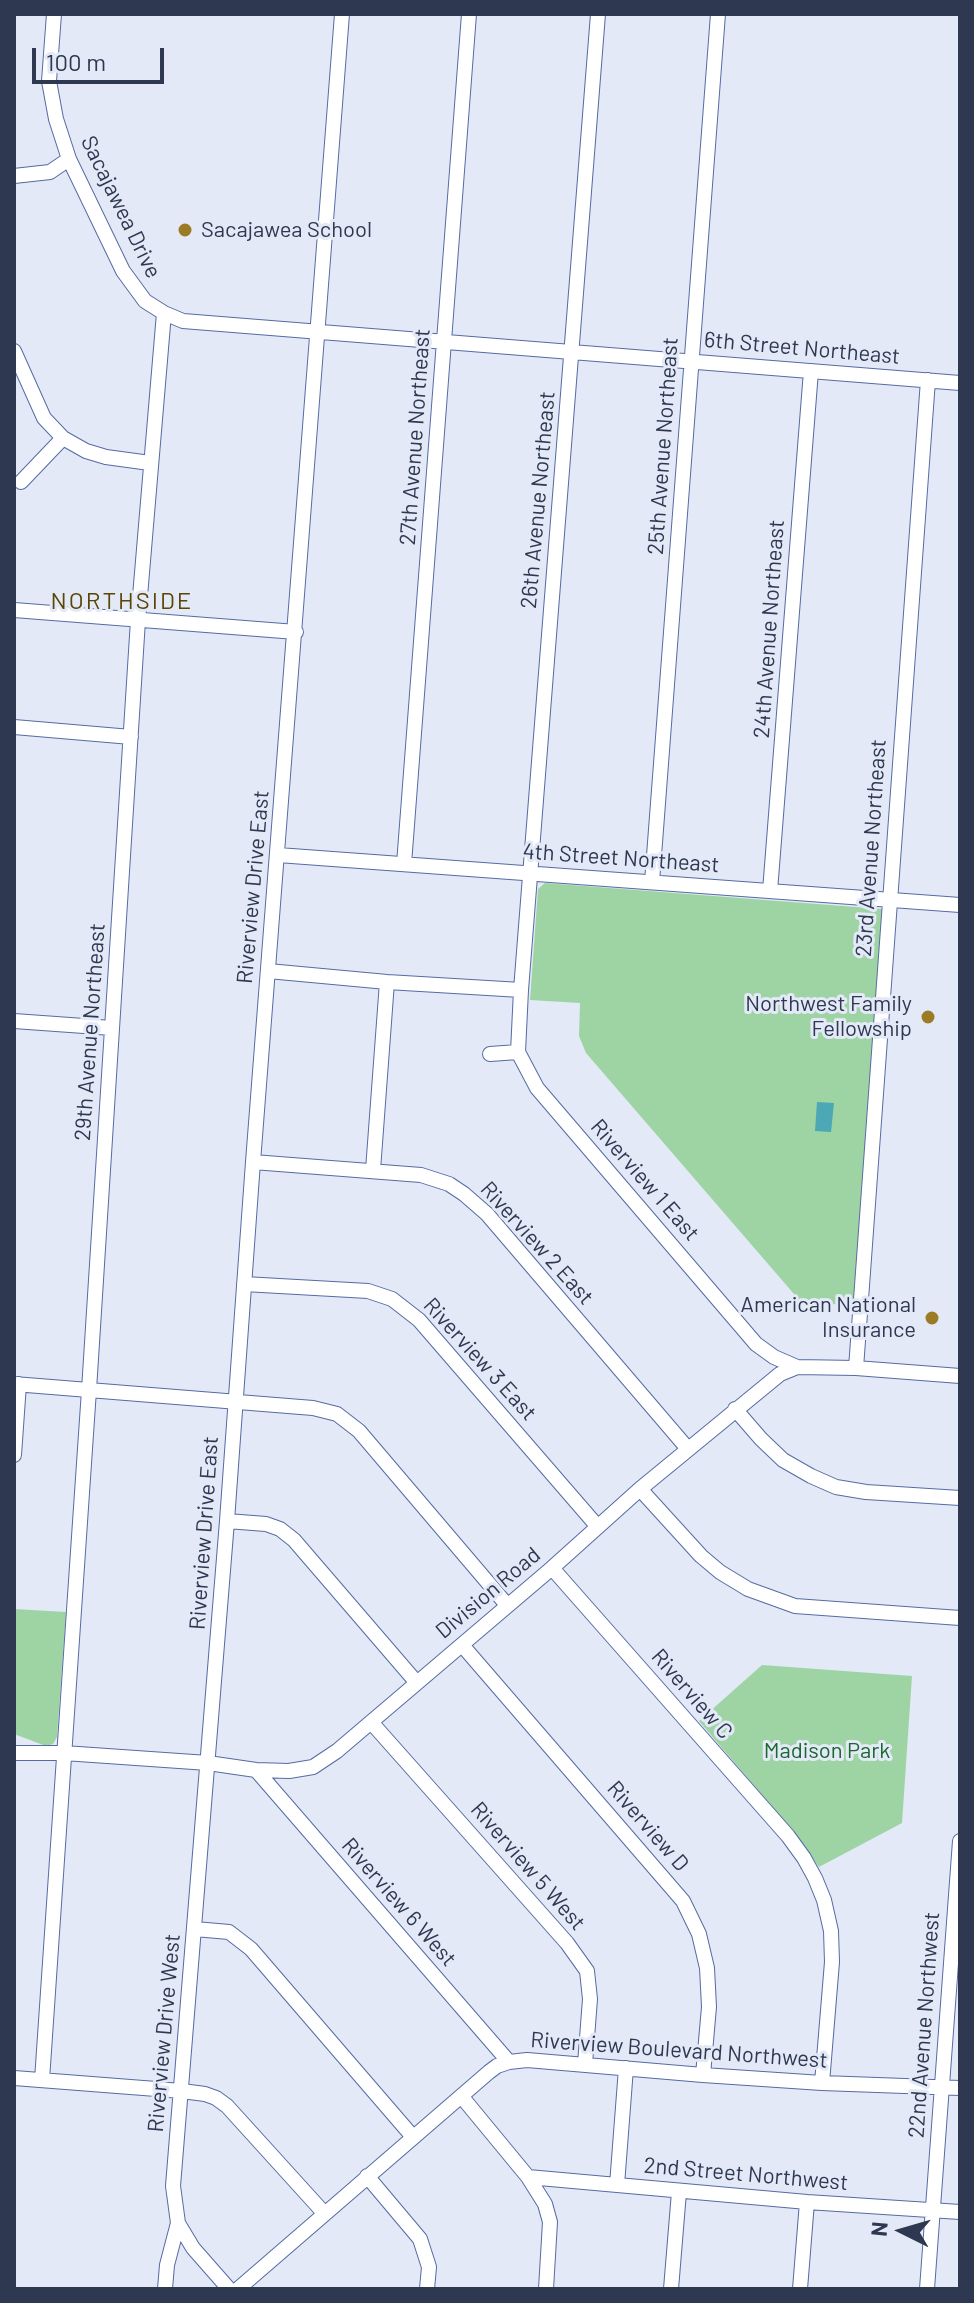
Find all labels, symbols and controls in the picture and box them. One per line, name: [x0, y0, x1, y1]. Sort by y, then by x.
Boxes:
scale bar: [36, 32, 168, 82]
text: 100 m: [46, 47, 106, 76]
street label: Sacajawea Drive: [75, 132, 167, 282]
place label: Sacajawea School: [201, 217, 372, 243]
marker: Sacajawea School: [176, 221, 194, 239]
street label: 6th Street Northeast: [703, 326, 901, 370]
street label: 27th Avenue Northeast: [394, 328, 436, 546]
street label: 25th Avenue Northeast: [642, 336, 684, 556]
street label: 26th Avenue Northeast: [515, 390, 561, 610]
street label: 24th Avenue Northeast: [748, 519, 790, 739]
district label: NORTHSIDE: [51, 587, 193, 615]
street label: 23rd Avenue Northeast: [850, 738, 892, 958]
street label: Riverview Drive East: [231, 789, 275, 985]
street label: 4th Street Northeast: [522, 838, 720, 878]
street label: 29th Avenue Northeast: [69, 922, 111, 1142]
place label: Northwest Family Fellowship: [745, 991, 912, 1042]
marker: Northwest Family Fellowship: [919, 1008, 937, 1026]
street label: Riverview 1 East: [585, 1114, 705, 1246]
street label: Riverview 2 East: [475, 1176, 599, 1310]
street label: Riverview 3 East: [418, 1292, 542, 1426]
place label: American National Insurance: [741, 1292, 916, 1344]
marker: American National Insurance: [923, 1309, 941, 1327]
street label: Riverview Drive East: [184, 1435, 224, 1631]
street label: Division Road: [430, 1542, 546, 1644]
street label: Riverview C: [646, 1644, 738, 1744]
park label: Madison Park: [764, 1738, 890, 1764]
street label: Riverview D: [602, 1776, 694, 1876]
street label: Riverview 5 West: [465, 1796, 591, 1936]
street label: Riverview 6 West: [336, 1832, 462, 1972]
street label: 22nd Avenue Northwest: [903, 1911, 945, 2139]
street label: Riverview Drive West: [142, 1933, 186, 2133]
street label: Riverview Boulevard Northwest: [530, 2026, 828, 2074]
street label: 2nd Street Northwest: [643, 2152, 849, 2196]
north arrow: [862, 2191, 942, 2271]
text: N: [865, 2220, 892, 2237]

